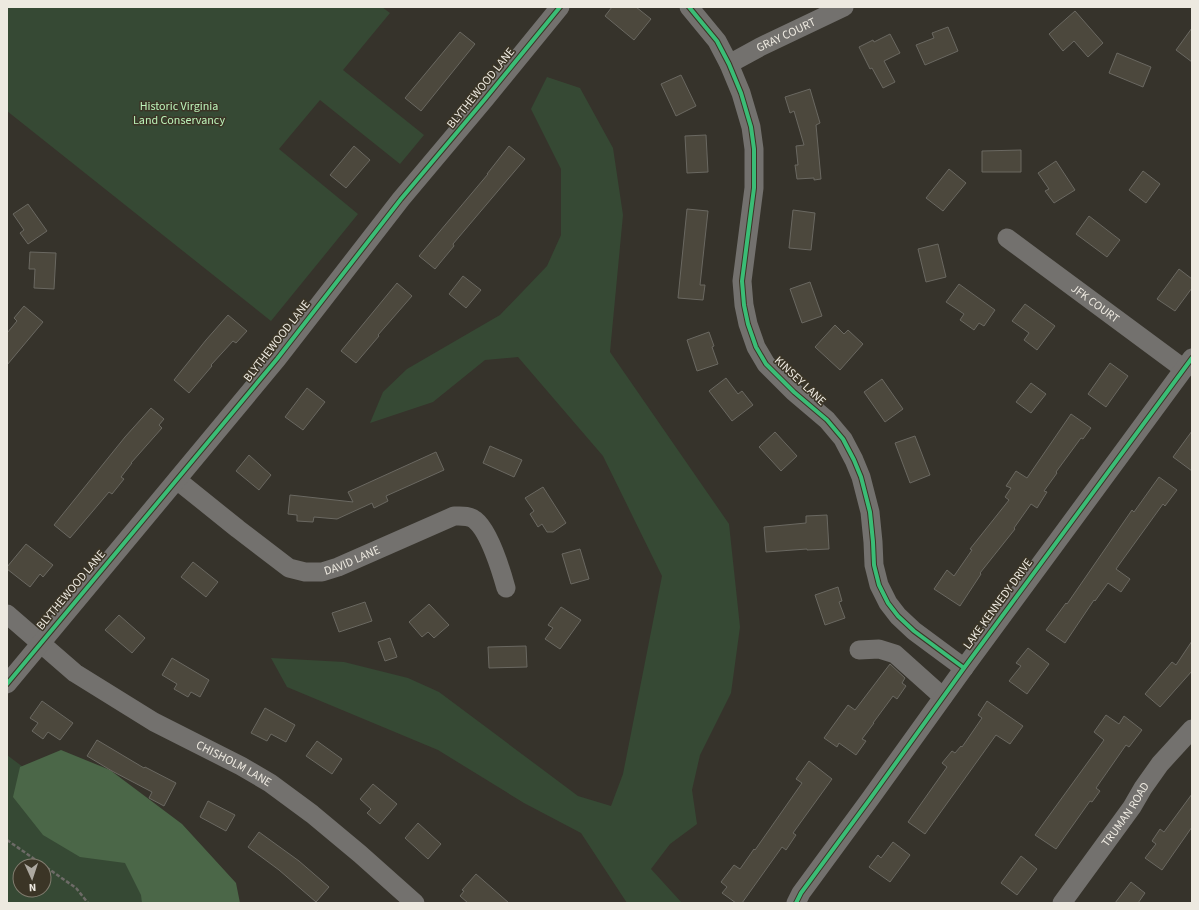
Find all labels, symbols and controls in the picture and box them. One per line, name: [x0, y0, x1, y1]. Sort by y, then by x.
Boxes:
street label: GRAY COURT: [753, 13, 819, 56]
street label: BLYTHEWOOD LANE: [443, 44, 519, 132]
park label: Historic Virginia Land Conservancy: [133, 98, 225, 129]
street label: JFK COURT: [1068, 280, 1124, 327]
street label: BLYTHEWOOD LANE: [240, 297, 314, 385]
street label: KINSEY LANE: [770, 353, 830, 409]
street label: DAVID LANE: [322, 541, 383, 579]
street label: BLYTHEWOOD LANE: [32, 546, 110, 634]
street label: LAKE KENNEDY DRIVE: [959, 555, 1037, 653]
street label: CHISHOLM LANE: [193, 736, 275, 791]
street label: TRUMAN ROAD: [1097, 778, 1153, 850]
north arrow: [12, 858, 52, 898]
text: N: [28, 880, 37, 895]

